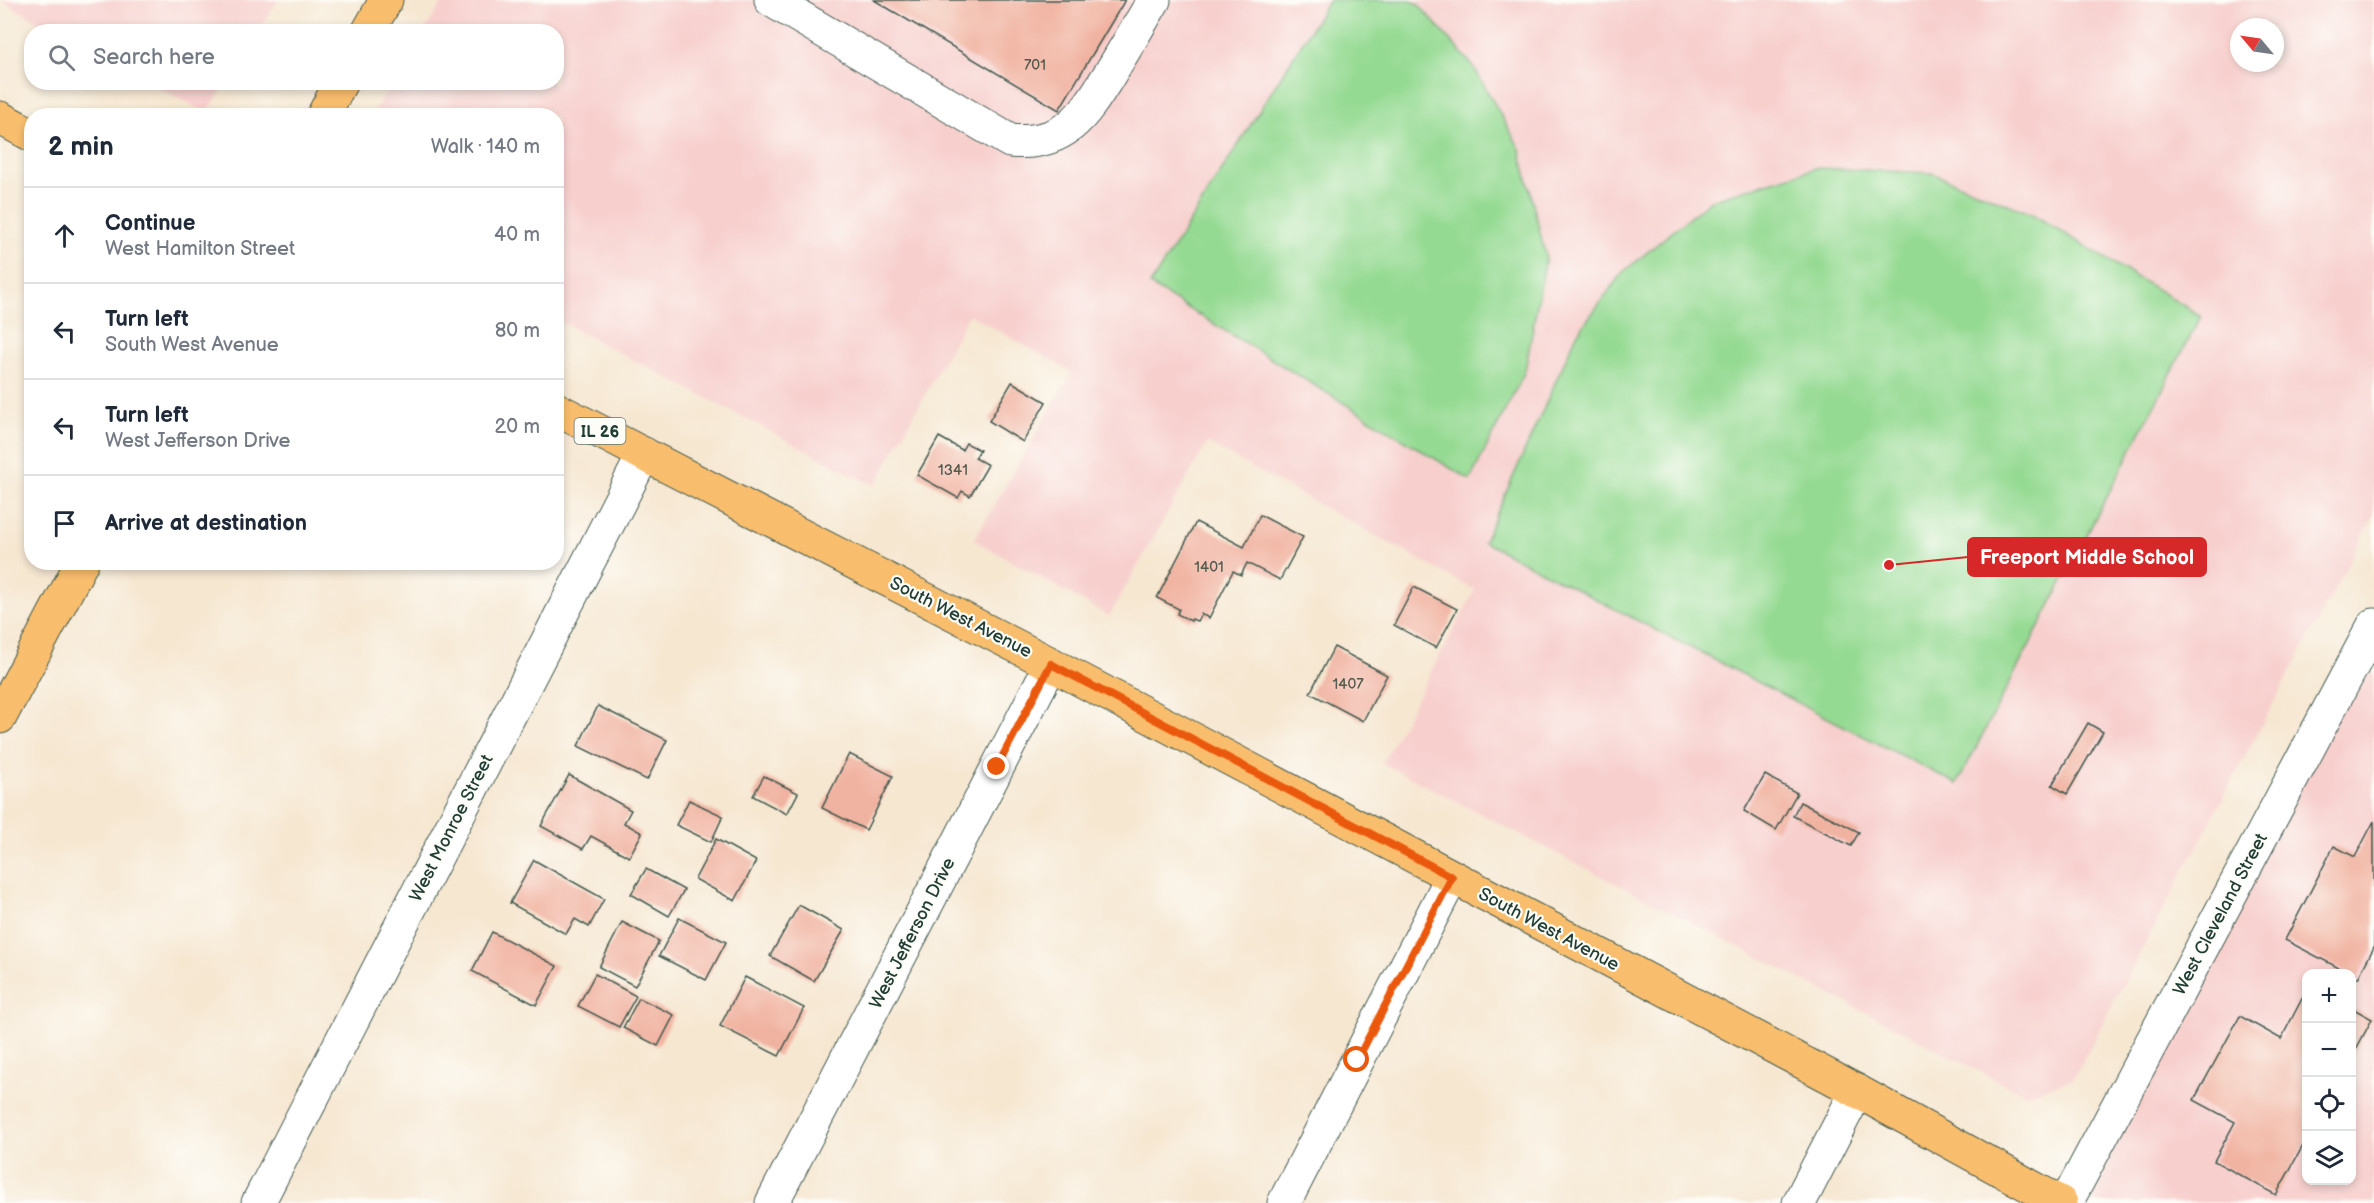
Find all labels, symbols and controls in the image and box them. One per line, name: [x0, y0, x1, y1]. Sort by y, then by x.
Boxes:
north arrow: [2230, 18, 2284, 72]
search box: [24, 24, 564, 90]
icon: search: [45, 41, 78, 74]
text: Search here: [93, 44, 215, 71]
house number: 701: [1024, 56, 1046, 75]
text: 2 min: [48, 132, 114, 163]
text: Walk · 140 m: [431, 135, 540, 159]
text: Continue: [105, 210, 195, 237]
icon: ahead: [48, 219, 81, 252]
text: 40 m: [494, 223, 540, 247]
text: West Hamilton Street: [105, 237, 295, 261]
text: Turn left: [105, 306, 189, 333]
icon: left: [48, 315, 81, 348]
text: 80 m: [495, 319, 540, 343]
text: South West Avenue: [105, 333, 279, 357]
text: Turn left: [105, 402, 189, 429]
icon: left: [48, 411, 81, 444]
text: 20 m: [495, 415, 540, 439]
road number: IL 26: [574, 418, 626, 444]
text: West Jefferson Drive: [105, 429, 290, 453]
house number: 1341: [938, 461, 968, 480]
icon: arrive: [48, 507, 81, 540]
text: Arrive at destination: [105, 510, 307, 537]
callout: Freeport Middle School: [1968, 538, 2206, 576]
text: Freeport Middle School: [1980, 546, 2194, 570]
house number: 1401: [1194, 558, 1224, 577]
street label: South West Avenue: [886, 573, 1035, 662]
house number: 1407: [1332, 675, 1364, 694]
street label: West Monroe Street: [405, 751, 498, 905]
route end: [983, 753, 1009, 779]
street label: West Cleveland Street: [2169, 829, 2272, 999]
street label: West Jefferson Drive: [865, 854, 960, 1012]
street label: South West Avenue: [1475, 883, 1623, 976]
map controls: [2302, 969, 2356, 1185]
button: +: [2302, 969, 2356, 1023]
button: −: [2302, 1023, 2356, 1077]
route start: [1343, 1046, 1369, 1072]
button: locate: [2302, 1077, 2356, 1131]
button: layers: [2302, 1131, 2356, 1185]

